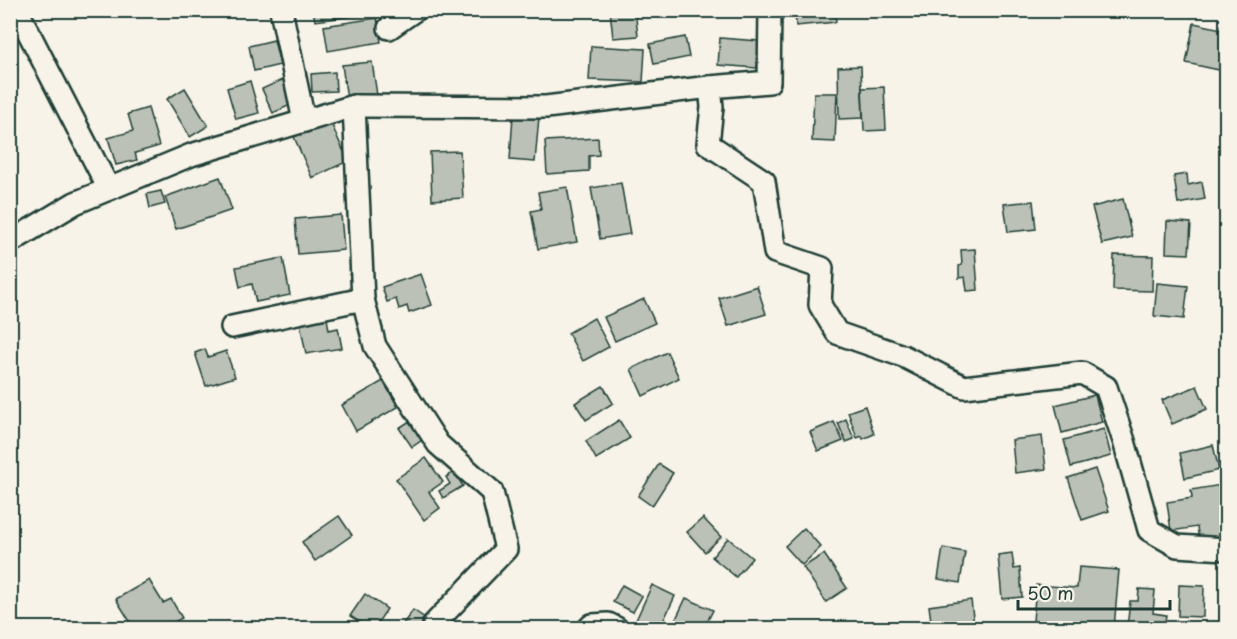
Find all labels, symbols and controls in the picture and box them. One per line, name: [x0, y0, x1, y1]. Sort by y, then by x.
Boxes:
scale bar: [1018, 573, 1170, 611]
text: 50 m: [1027, 579, 1074, 606]

